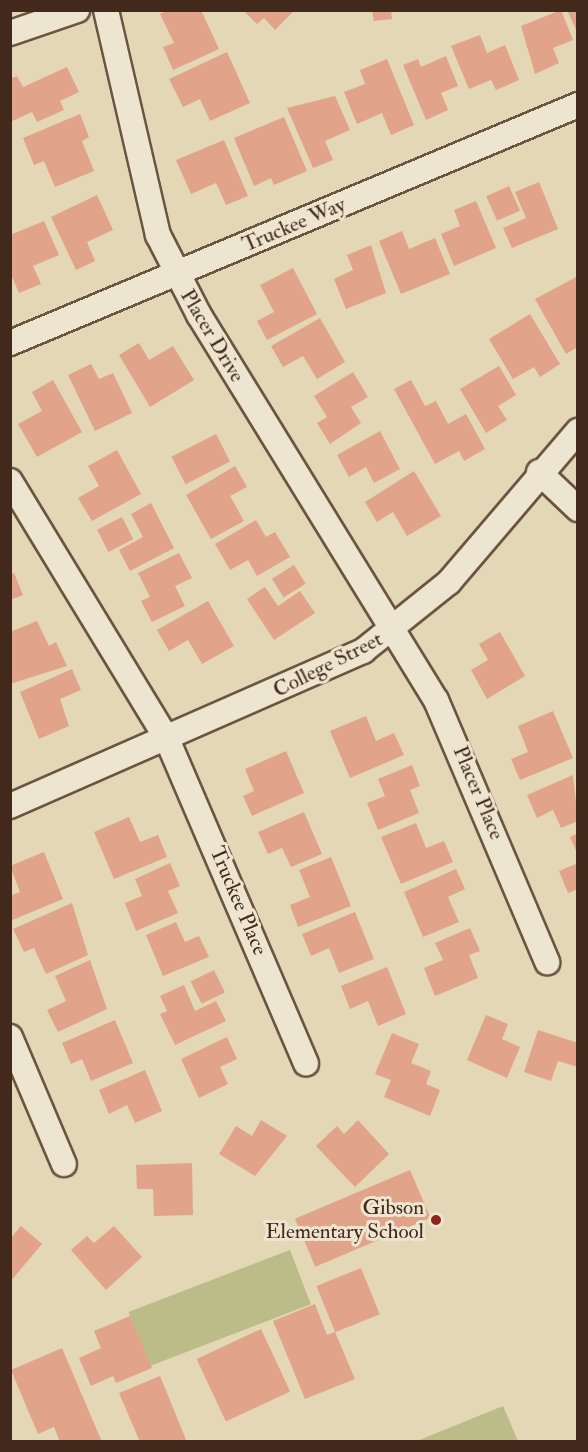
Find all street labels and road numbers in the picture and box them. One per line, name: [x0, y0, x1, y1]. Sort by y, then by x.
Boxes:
street label: Truckee Way: [239, 192, 349, 258]
street label: Placer Drive: [174, 285, 250, 387]
street label: College Street: [269, 627, 387, 703]
street label: Placer Place: [447, 742, 509, 844]
street label: Truckee Place: [204, 843, 272, 959]

